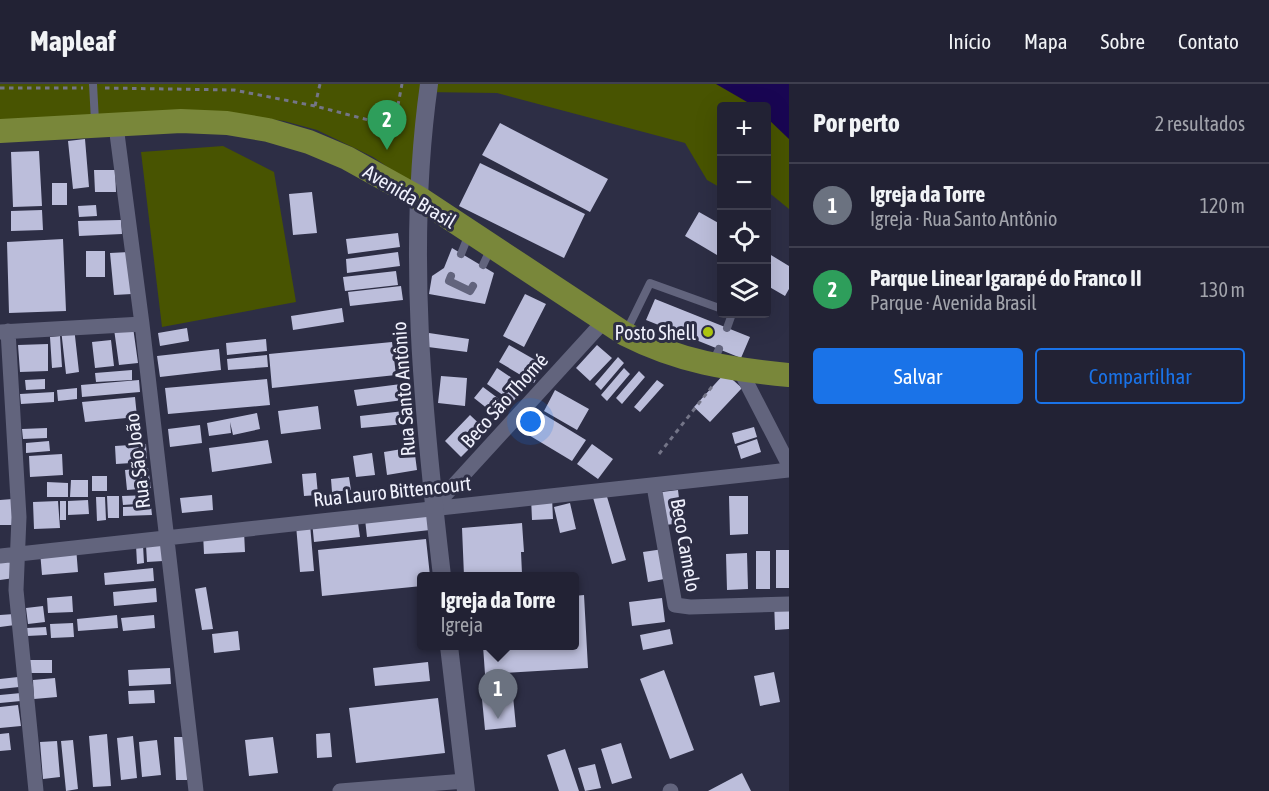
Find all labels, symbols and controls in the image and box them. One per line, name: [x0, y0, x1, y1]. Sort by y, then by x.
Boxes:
text: Mapleaf: [30, 25, 116, 57]
text: Início: [948, 29, 991, 53]
text: Mapa: [1024, 29, 1068, 53]
text: Sobre: [1101, 29, 1145, 53]
text: Contato: [1178, 29, 1239, 53]
pin: 2: [368, 100, 406, 150]
map controls: [717, 102, 771, 318]
button: +: [717, 102, 771, 156]
text: Por perto: [813, 108, 900, 138]
text: 2 resultados: [1155, 112, 1245, 135]
button: −: [717, 156, 771, 210]
street label: Avenida Brasil: [360, 159, 461, 233]
text: Igreja da Torre: [870, 181, 985, 207]
text: 1: [828, 194, 837, 217]
text: 120 m: [1200, 194, 1245, 217]
text: Igreja · Rua Santo Antônio: [870, 207, 1057, 230]
button: locate: [717, 210, 771, 264]
button: layers: [717, 264, 771, 318]
text: Parque Linear Igarapé do Franco II: [870, 265, 1142, 291]
text: 2: [828, 278, 837, 301]
text: 130 m: [1200, 278, 1245, 301]
text: Parque · Avenida Brasil: [870, 291, 1037, 314]
street label: Rua Santo Antônio: [387, 321, 419, 457]
place label: Posto Shell: [614, 321, 697, 344]
marker: Posto Shell: [701, 325, 715, 339]
street label: Beco São Thomé: [456, 348, 552, 452]
button: Salvar: [813, 348, 1023, 404]
button: Compartilhar: [1035, 348, 1245, 404]
your location: [516, 407, 545, 436]
street label: Rua São João: [120, 412, 154, 510]
street label: Rua Lauro Bittencourt: [312, 471, 472, 511]
street label: Beco Camelo: [666, 497, 706, 593]
popup: [417, 572, 579, 650]
text: Igreja da Torre: [440, 587, 556, 613]
text: Igreja: [440, 613, 483, 636]
pin: 1: [478, 670, 518, 719]

